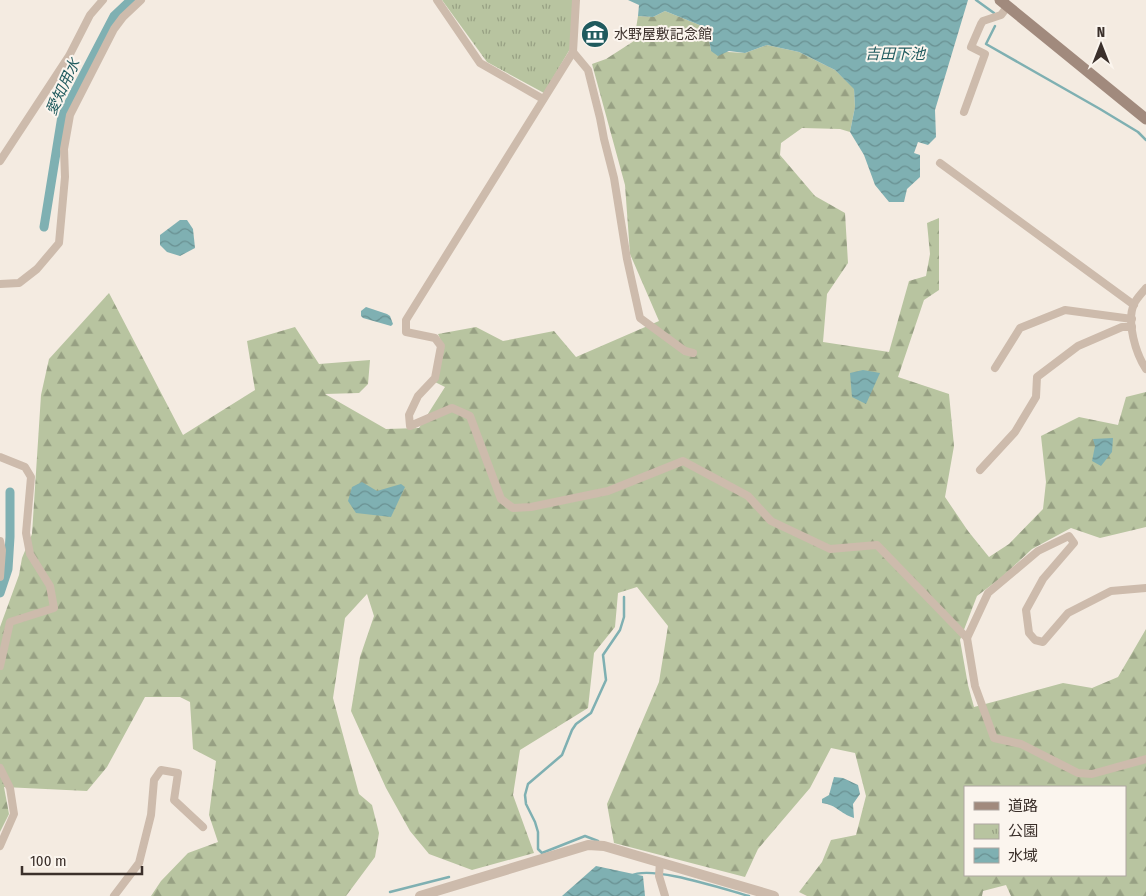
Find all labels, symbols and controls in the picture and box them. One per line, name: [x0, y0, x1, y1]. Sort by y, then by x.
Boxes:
museum icon: 水野屋敷記念館: [580, 19, 610, 49]
north arrow: [1076, 20, 1126, 70]
text: N: [1097, 24, 1105, 41]
place label: 水野屋敷記念館: [614, 26, 712, 43]
water label: 吉田下池: [865, 45, 927, 63]
water label: 愛知用水: [42, 54, 85, 118]
legend: [964, 786, 1126, 876]
text: 道路: [1008, 797, 1038, 815]
text: 公園: [1008, 822, 1038, 840]
scale bar: [22, 844, 142, 876]
text: 水域: [1008, 847, 1038, 865]
text: 100 m: [30, 852, 67, 870]

